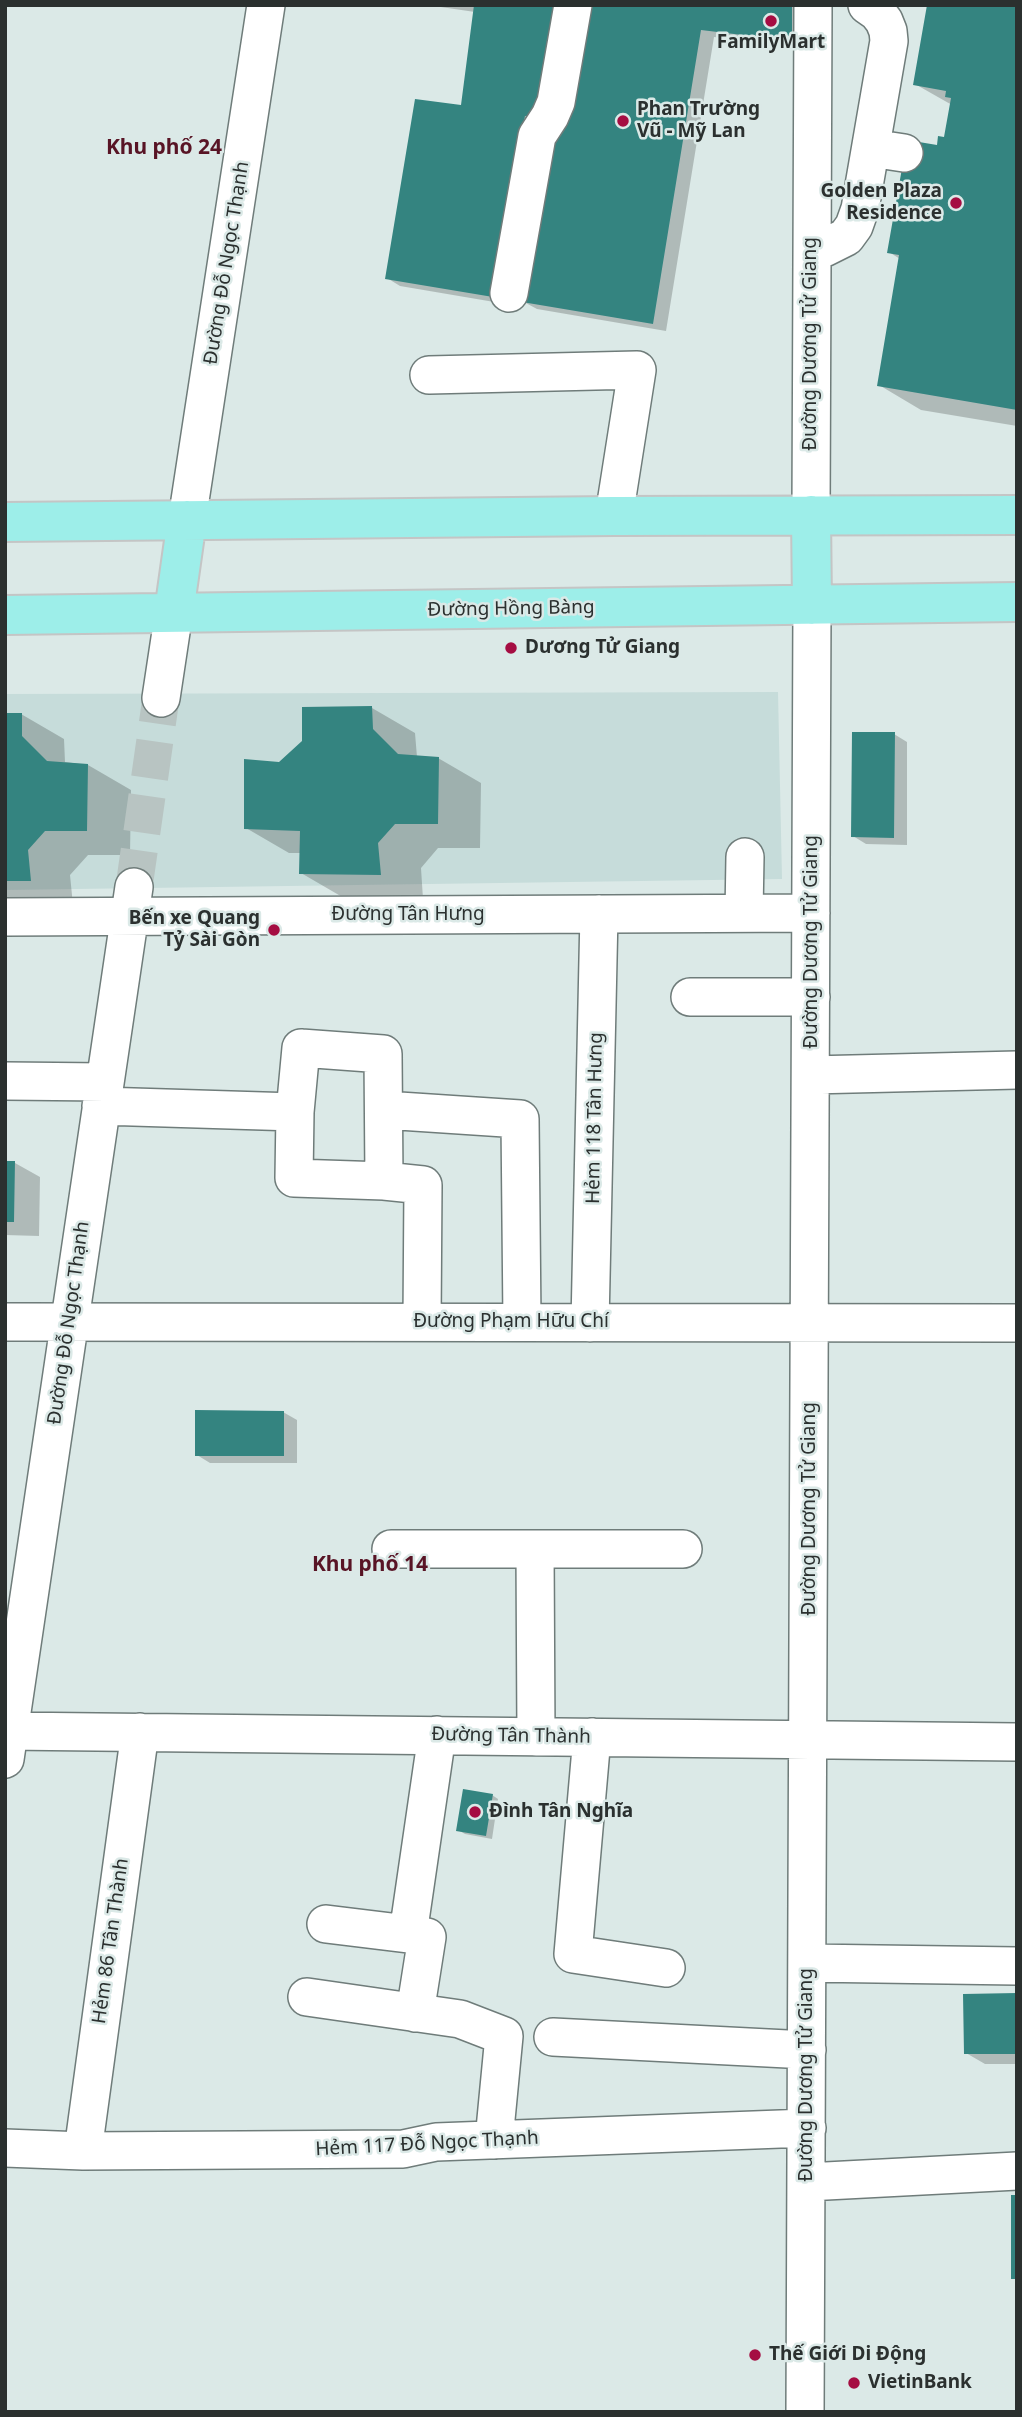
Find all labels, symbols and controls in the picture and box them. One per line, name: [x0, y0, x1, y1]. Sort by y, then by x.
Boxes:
marker: FamilyMart: [763, 13, 779, 29]
place label: FamilyMart: [717, 32, 825, 54]
place label: Phan Trường Vũ - Mỹ Lan: [637, 99, 760, 143]
marker: Phan Trường Vũ - Mỹ Lan: [615, 113, 631, 129]
district label: Khu phố 24: [106, 135, 222, 161]
street label: Đường Đỗ Ngọc Thạnh: [200, 160, 254, 366]
place label: Golden Plaza Residence: [820, 181, 942, 225]
marker: Golden Plaza Residence: [948, 195, 964, 211]
street label: Đường Dương Tử Giang: [800, 237, 822, 451]
street label: Đường Hồng Bàng: [427, 596, 595, 622]
place label: Dương Tử Giang: [525, 637, 680, 659]
marker: Dương Tử Giang: [503, 640, 519, 656]
street label: Đường Dương Tử Giang: [801, 835, 823, 1049]
street label: Đường Tân Hưng: [331, 904, 485, 926]
place label: Bến xe Quang Tỷ Sài Gòn: [129, 908, 260, 952]
marker: Bến xe Quang Tỷ Sài Gòn: [266, 922, 282, 938]
street label: Hẻm 118 Tân Hưng: [582, 1032, 608, 1204]
street label: Đường Đỗ Ngọc Thạnh: [43, 1220, 95, 1426]
street label: Đường Phạm Hữu Chí: [413, 1311, 609, 1333]
street label: Đường Dương Tử Giang: [799, 1402, 821, 1616]
district label: Khu phố 14: [312, 1552, 428, 1578]
street label: Đường Tân Thành: [431, 1723, 591, 1749]
place label: Đình Tân Nghĩa: [489, 1801, 633, 1823]
marker: Đình Tân Nghĩa: [467, 1804, 483, 1820]
street label: Hẻm 86 Tân Thành: [88, 1857, 134, 2025]
street label: Đường Dương Tử Giang: [796, 1968, 818, 2182]
street label: Hẻm 117 Đỗ Ngọc Thạnh: [315, 2127, 539, 2161]
place label: Thế Giới Di Động: [769, 2344, 926, 2366]
marker: Thế Giới Di Động: [747, 2347, 763, 2363]
place label: VietinBank: [868, 2372, 972, 2394]
marker: VietinBank: [846, 2375, 862, 2391]

